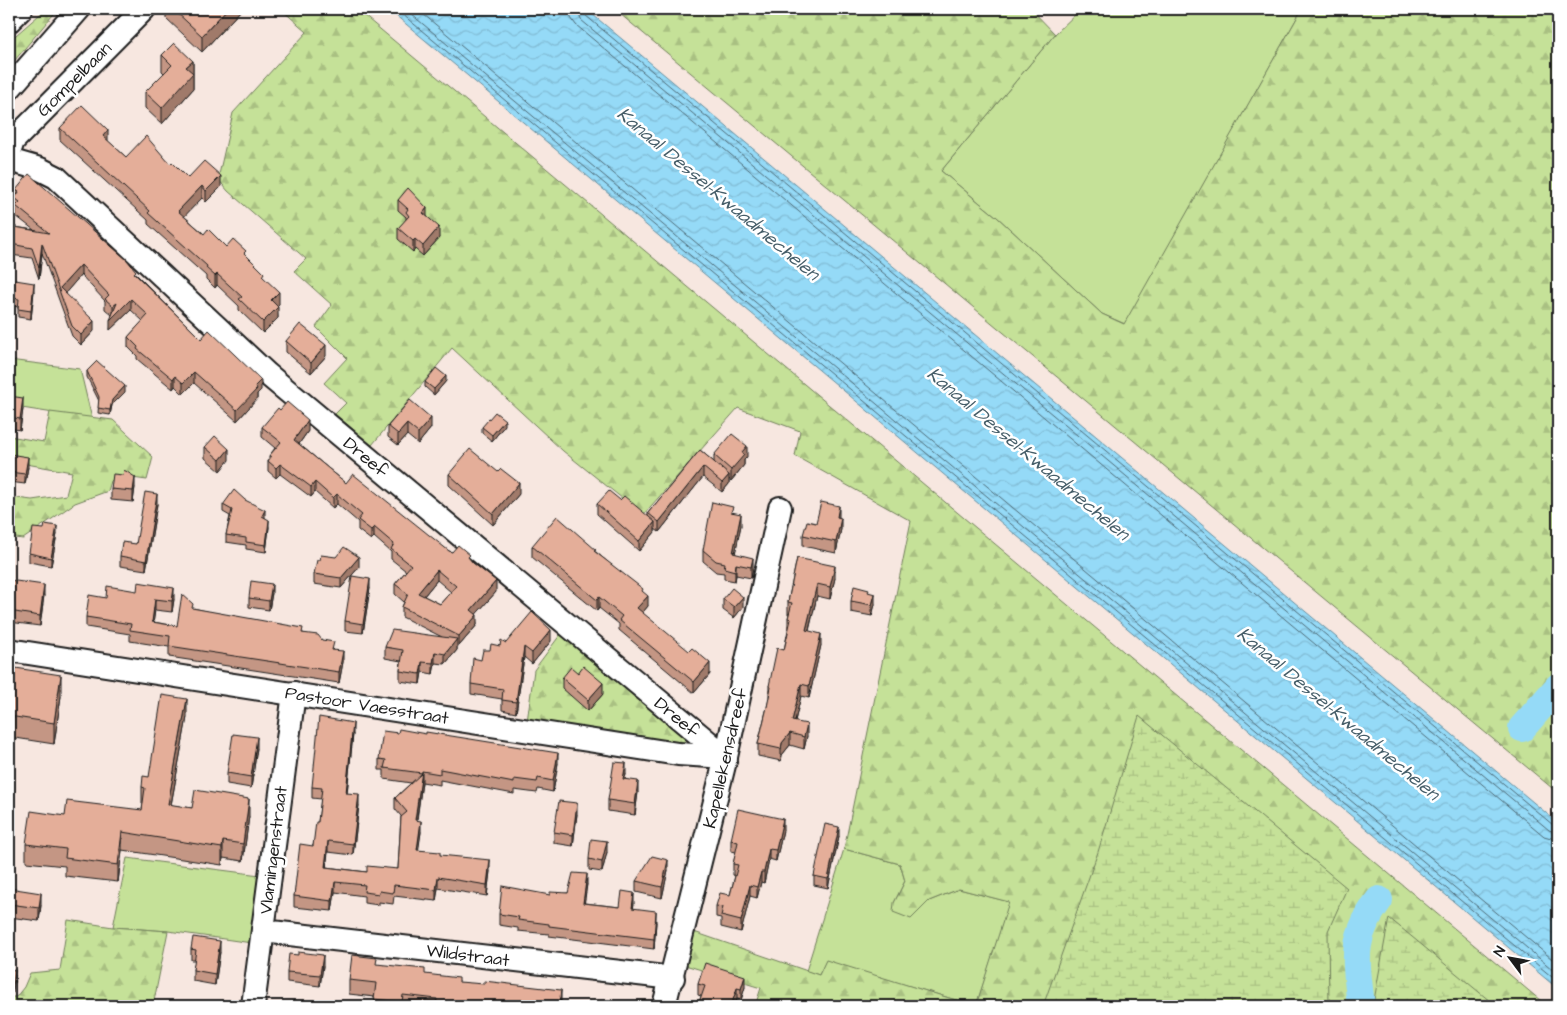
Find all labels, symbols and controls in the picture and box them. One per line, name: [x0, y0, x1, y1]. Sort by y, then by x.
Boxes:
street label: Gompelbaan: [31, 36, 117, 122]
water label: Kanaal Dessel-Kwaadmechelen: [611, 101, 826, 288]
water label: Kanaal Dessel-Kwaadmechelen: [921, 361, 1136, 548]
street label: Dreef: [338, 431, 394, 484]
water label: Kanaal Dessel-Kwaadmechelen: [1231, 621, 1446, 808]
street label: Pastoor Vaesstraat: [283, 680, 451, 731]
street label: Kapellekensdreef: [697, 685, 754, 831]
street label: Dreef: [649, 691, 705, 744]
street label: Vlamingenstraat: [253, 784, 295, 916]
north arrow: [1484, 932, 1534, 982]
street label: Wildstraat: [425, 938, 512, 973]
text: N: [1489, 942, 1511, 961]

